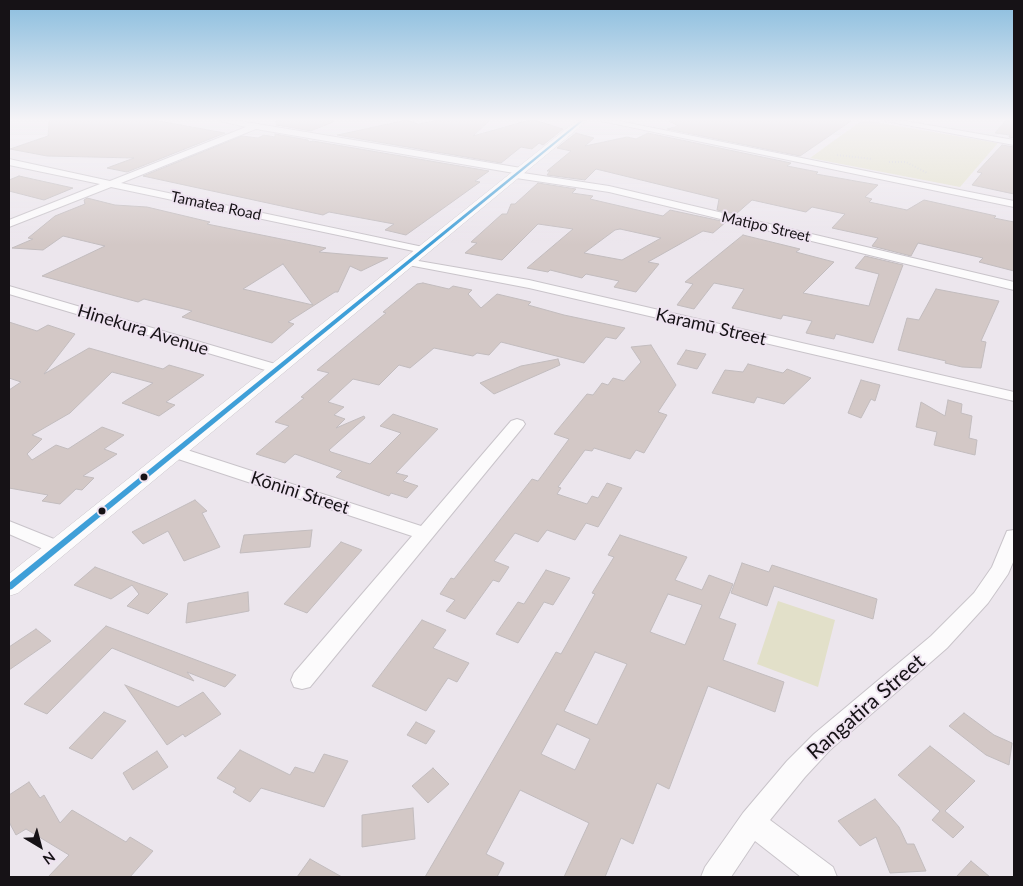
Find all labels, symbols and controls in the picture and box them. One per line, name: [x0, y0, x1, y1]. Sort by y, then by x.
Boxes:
street label: Tamatea Road: [169, 188, 263, 224]
street label: Matipo Street: [720, 208, 812, 246]
street label: Hinekura Avenue: [75, 300, 211, 360]
street label: Karamū Street: [654, 304, 768, 350]
street label: Kōnini Street: [248, 467, 352, 519]
unlabelled marker: [139, 472, 149, 482]
unlabelled marker: [97, 506, 107, 516]
street label: Rangatira Street: [802, 649, 930, 765]
north arrow: [15, 821, 65, 871]
text: N: [40, 848, 59, 868]

